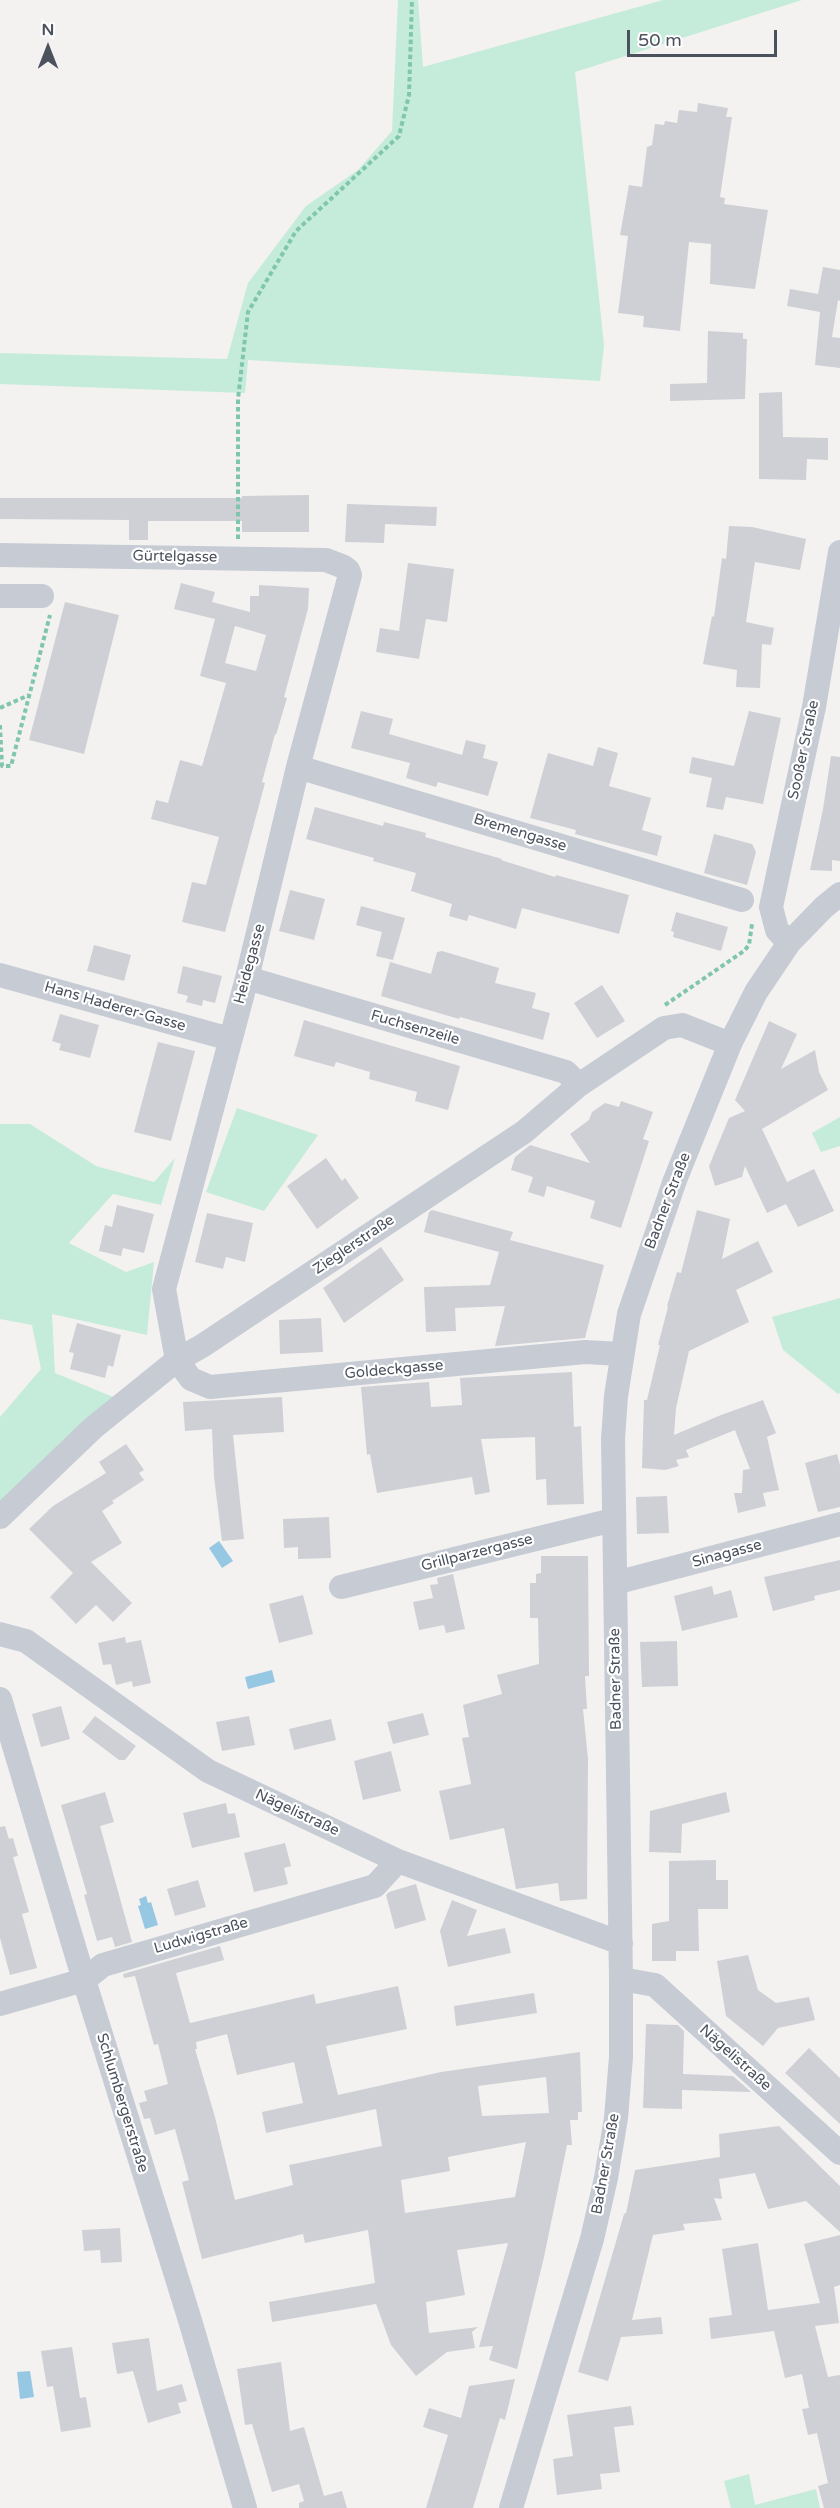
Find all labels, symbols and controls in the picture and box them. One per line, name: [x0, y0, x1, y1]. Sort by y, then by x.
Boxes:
north arrow: [18, 18, 78, 78]
scale bar: [630, 18, 780, 56]
text: N: [42, 20, 54, 40]
text: 50 m: [638, 29, 682, 51]
street label: Gürtelgasse: [132, 547, 218, 567]
street label: Sooßer Straße: [785, 699, 823, 801]
street label: Bremengasse: [471, 810, 569, 856]
street label: Heidegasse: [231, 922, 269, 1006]
street label: Hans Haderer-Gasse: [42, 978, 188, 1036]
street label: Fuchsenzeile: [368, 1007, 462, 1049]
street label: Badner Straße: [641, 1150, 695, 1252]
street label: Zieglerstraße: [310, 1211, 398, 1279]
street label: Goldeckgasse: [344, 1357, 444, 1383]
street label: Grillparzergasse: [419, 1530, 535, 1576]
street label: Sinagasse: [690, 1536, 764, 1572]
street label: Badner Straße: [606, 1628, 626, 1730]
street label: Nägelistraße: [252, 1786, 342, 1840]
street label: Ludwigstraße: [152, 1914, 250, 1958]
street label: Nägelistraße: [695, 2021, 775, 2095]
street label: Schlumbergerstraße: [92, 2031, 152, 2175]
street label: Badner Straße: [588, 2112, 624, 2216]

